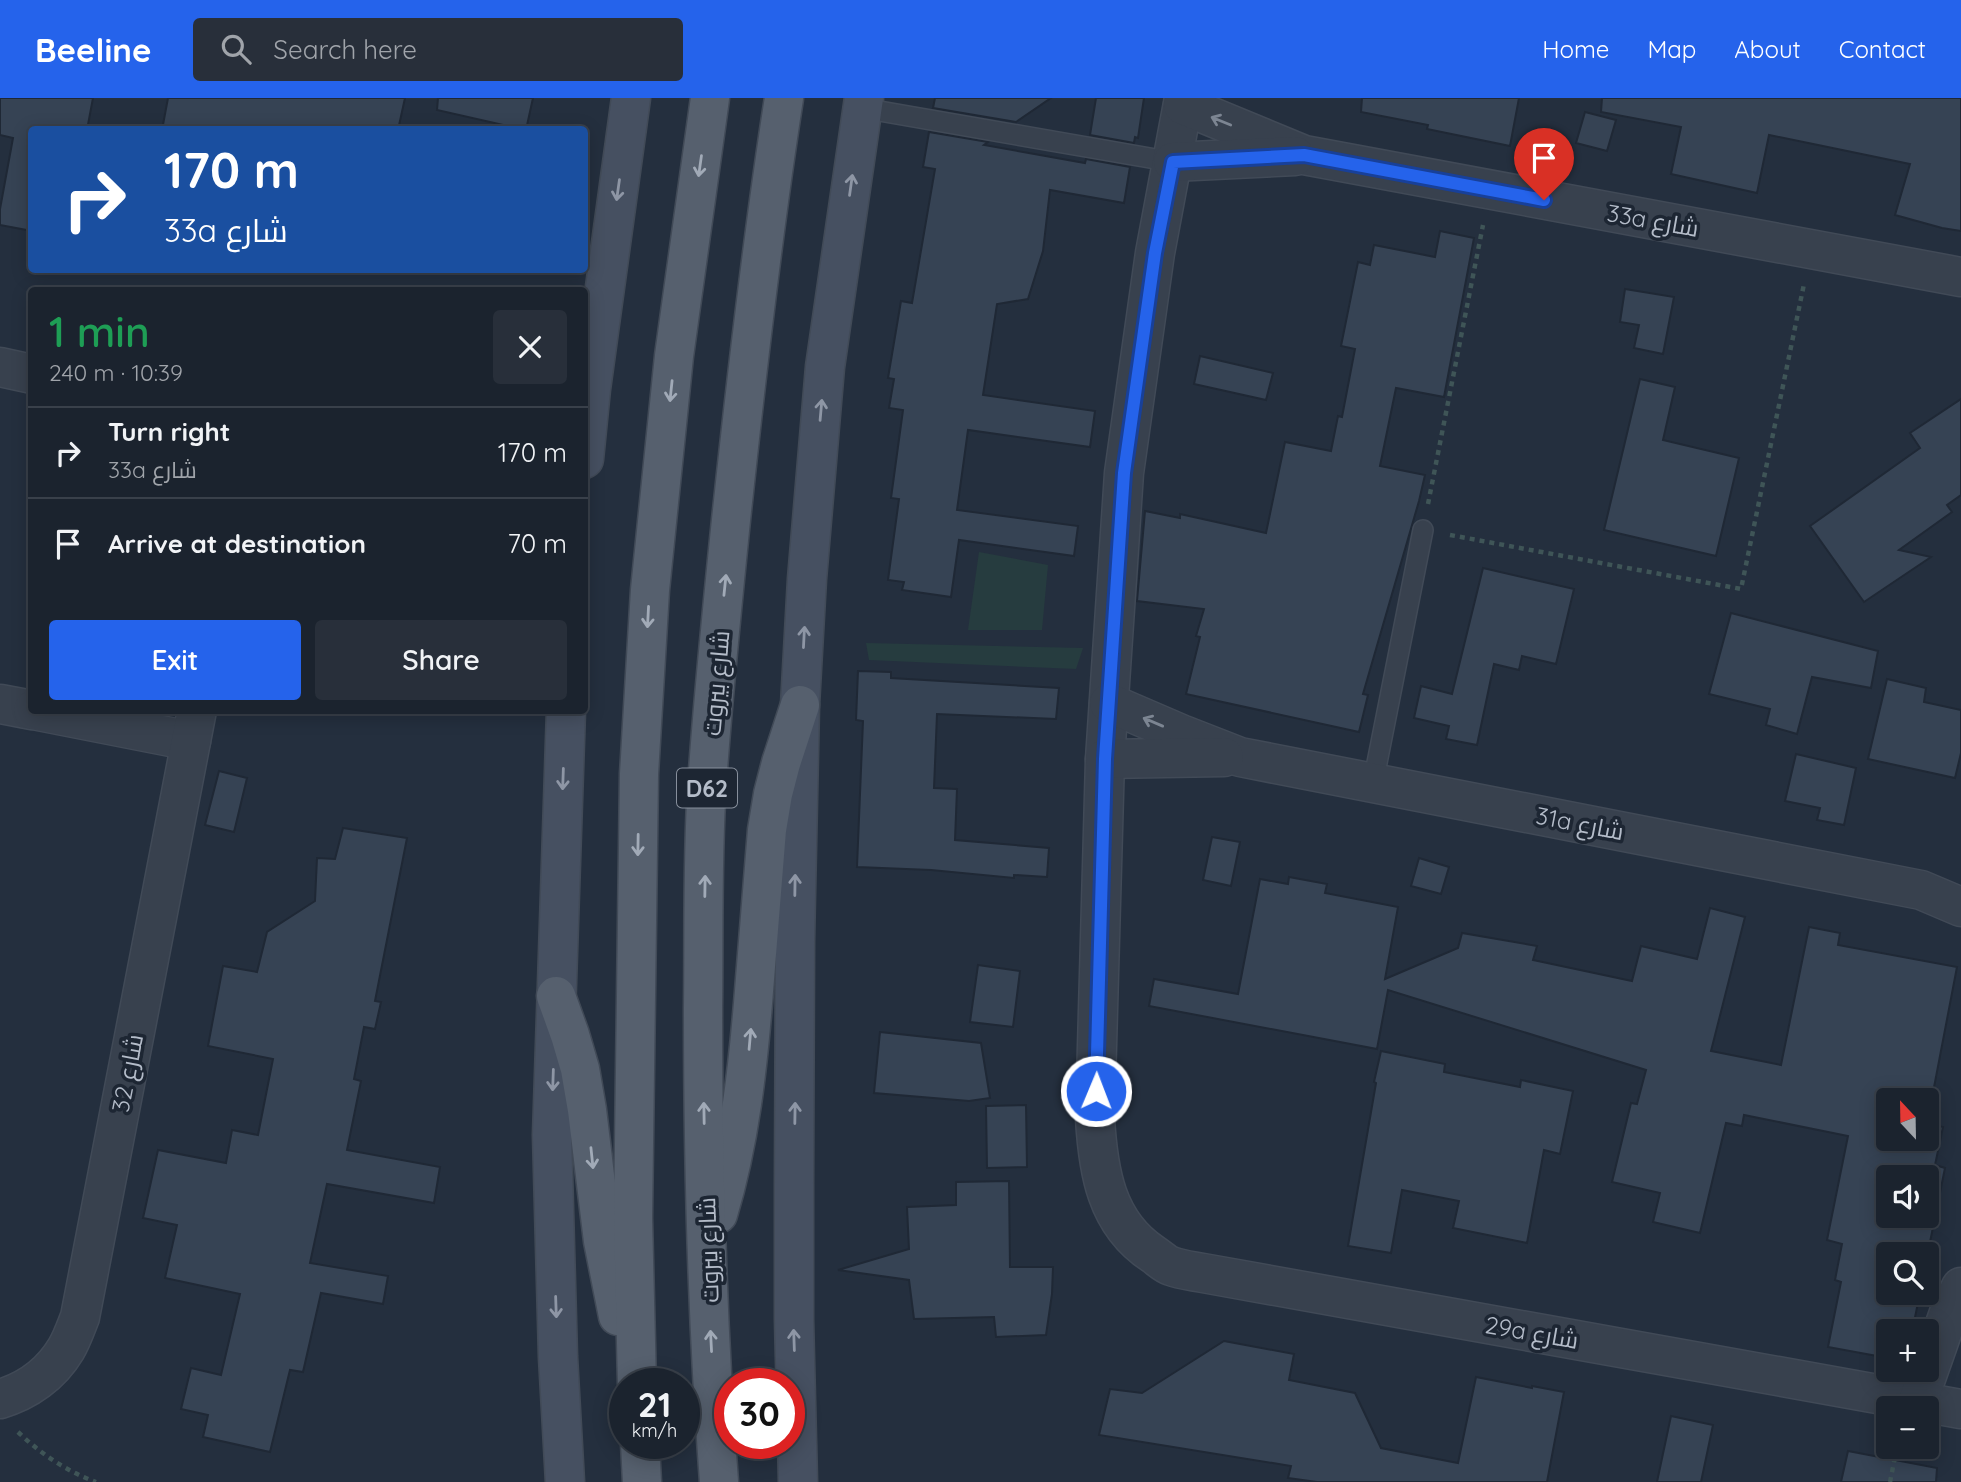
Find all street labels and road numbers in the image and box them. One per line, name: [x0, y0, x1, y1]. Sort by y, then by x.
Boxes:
street label: 33a شارع: [1604, 197, 1701, 245]
street label: شارع بيروت: [696, 629, 738, 737]
road number: D62: [677, 768, 737, 808]
street label: 31a شارع: [1533, 800, 1627, 848]
street label: شارع 32: [105, 1031, 151, 1115]
street label: شارع بيروت: [691, 1197, 727, 1303]
street label: 29a شارع: [1483, 1309, 1581, 1357]

